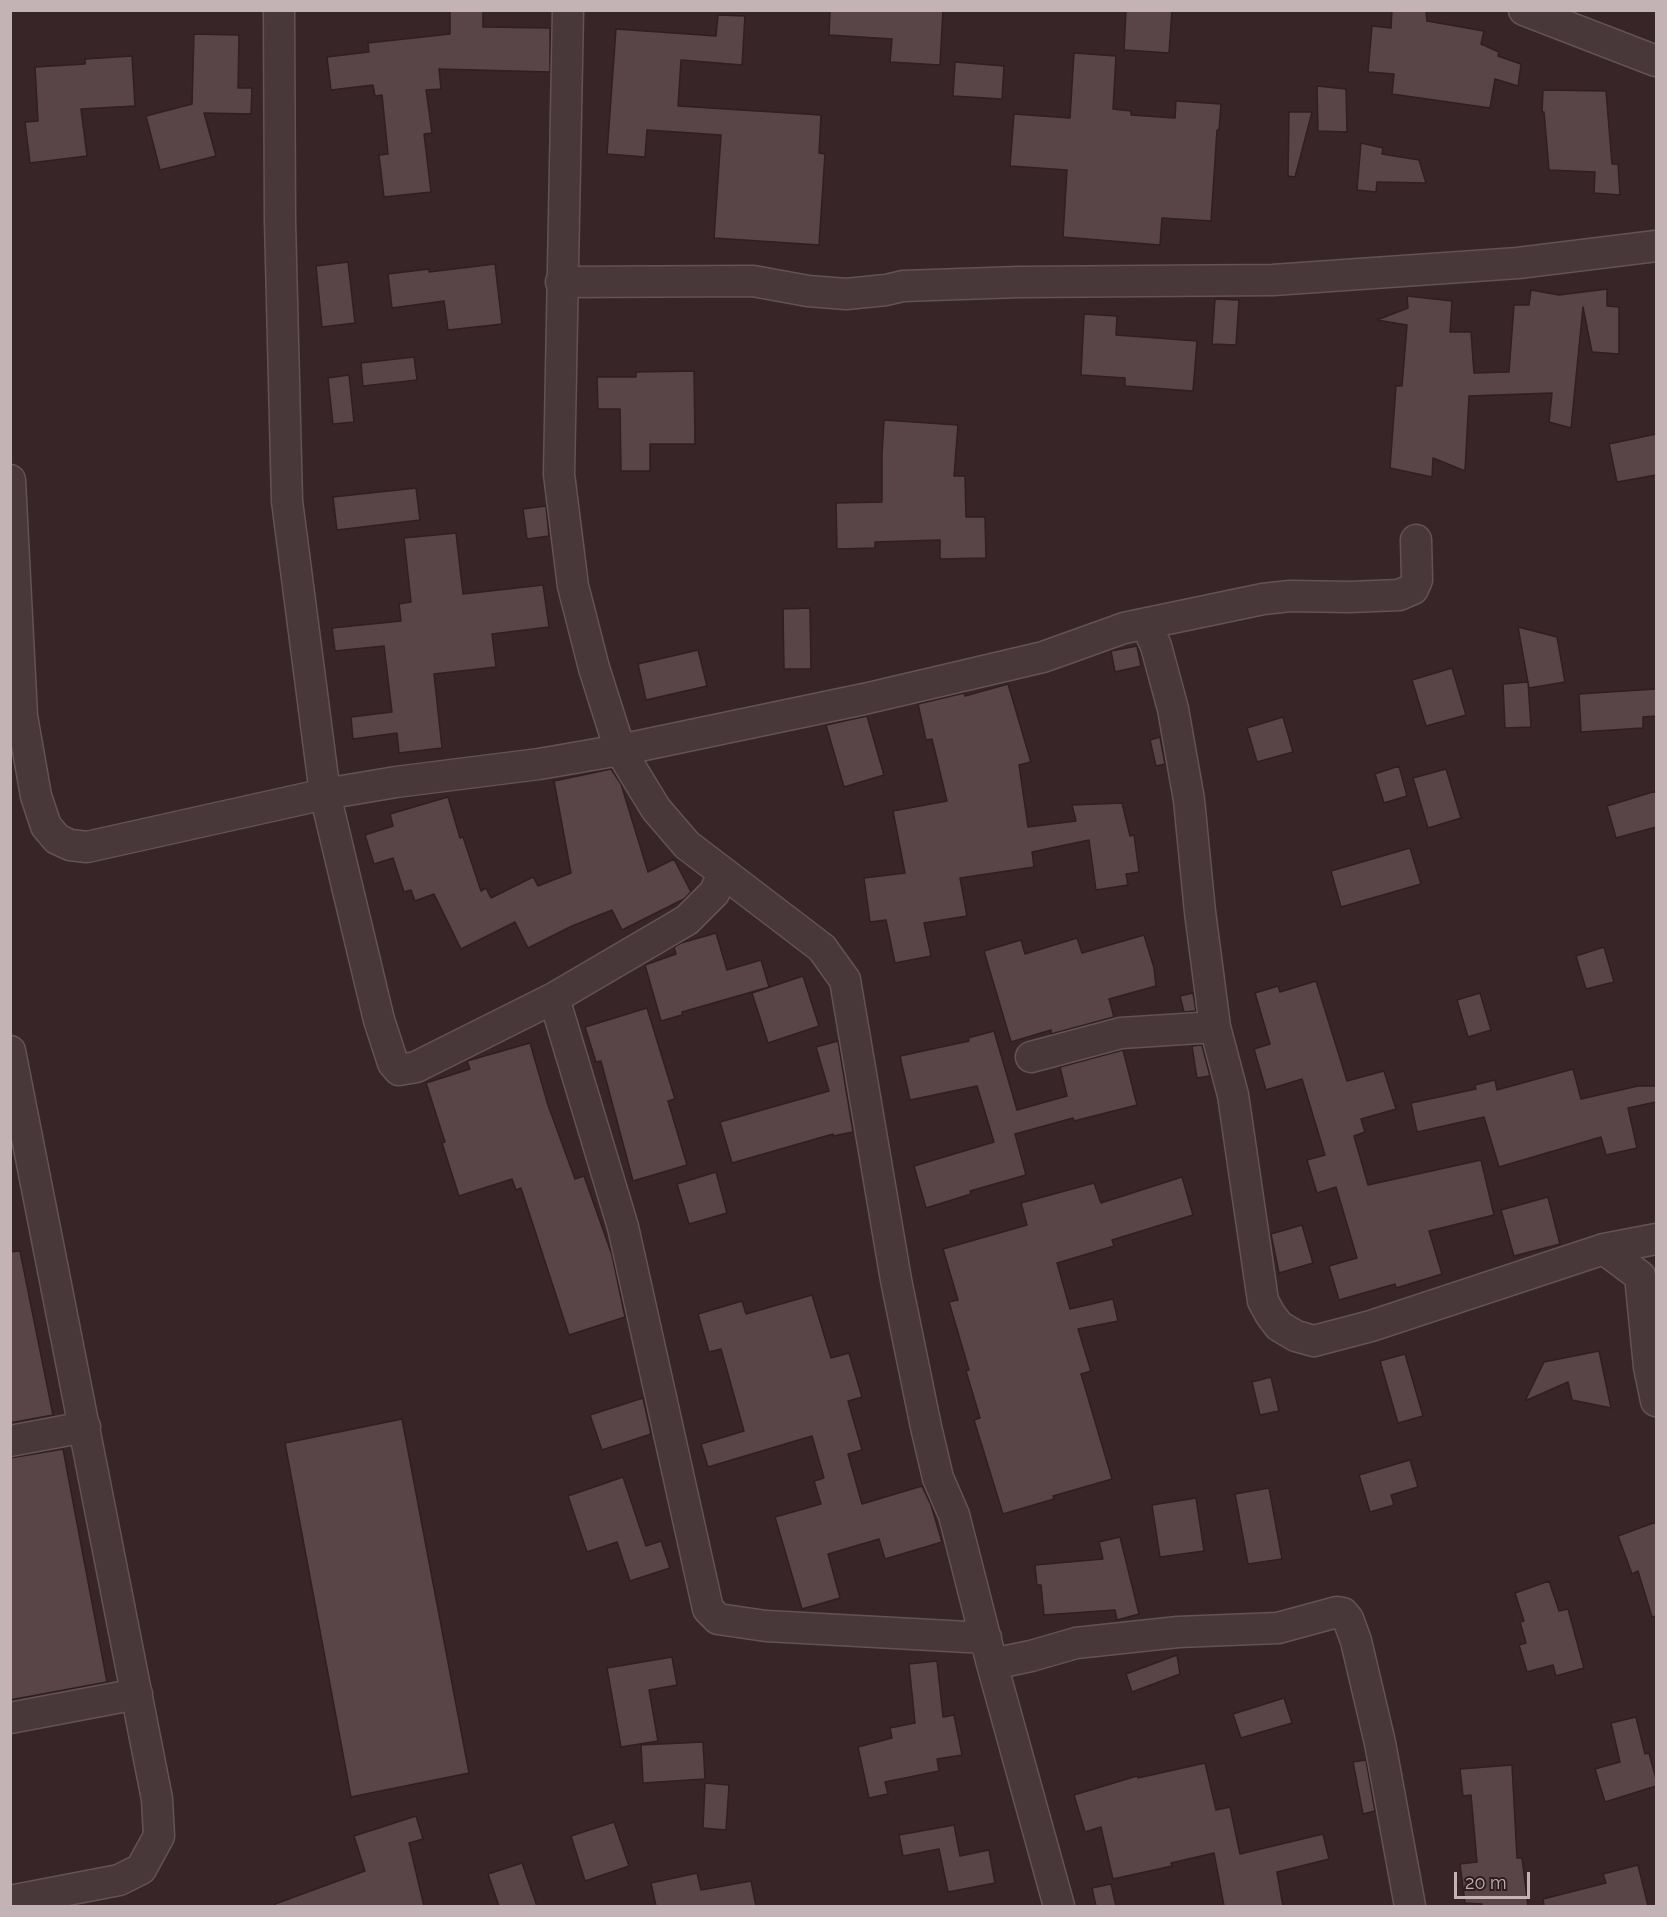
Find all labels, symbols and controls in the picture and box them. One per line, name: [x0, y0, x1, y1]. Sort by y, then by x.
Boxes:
scale bar: [1457, 1860, 1534, 1898]
text: 20 m: [1465, 1872, 1507, 1893]

